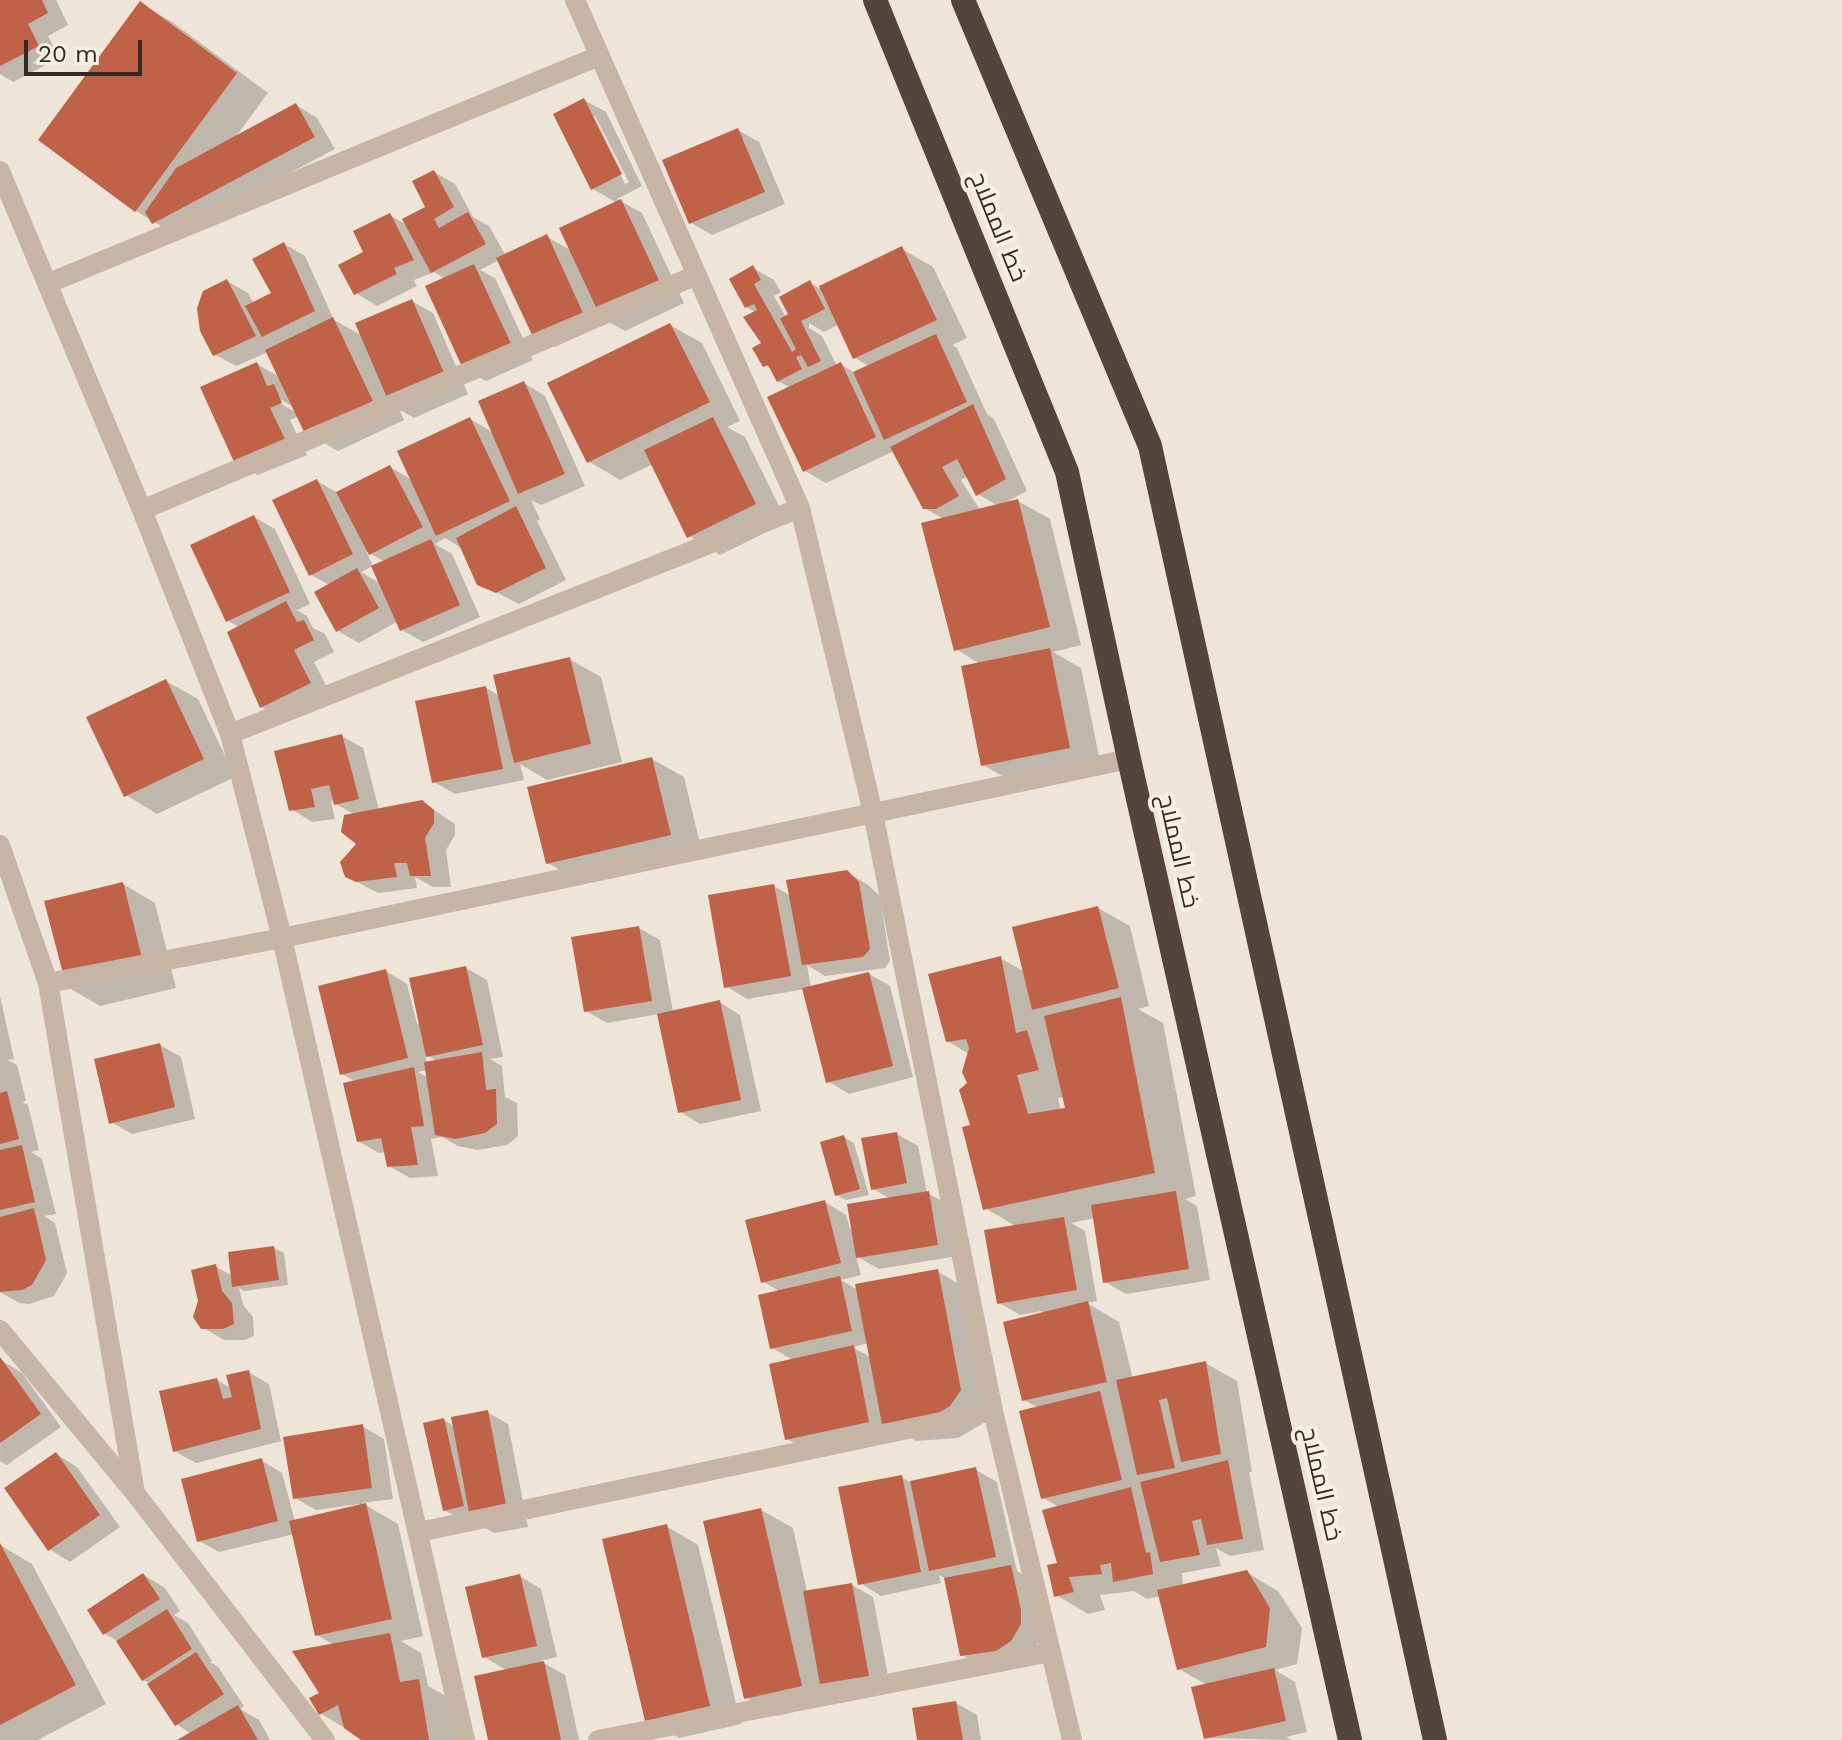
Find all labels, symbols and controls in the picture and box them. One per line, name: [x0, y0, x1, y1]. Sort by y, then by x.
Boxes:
scale bar: [28, 24, 146, 74]
text: 20 m: [38, 40, 98, 68]
street label: خط المملاح: [963, 168, 1033, 286]
street label: خط المملاح: [1151, 791, 1205, 911]
street label: خط المملاح: [1294, 1424, 1348, 1544]

